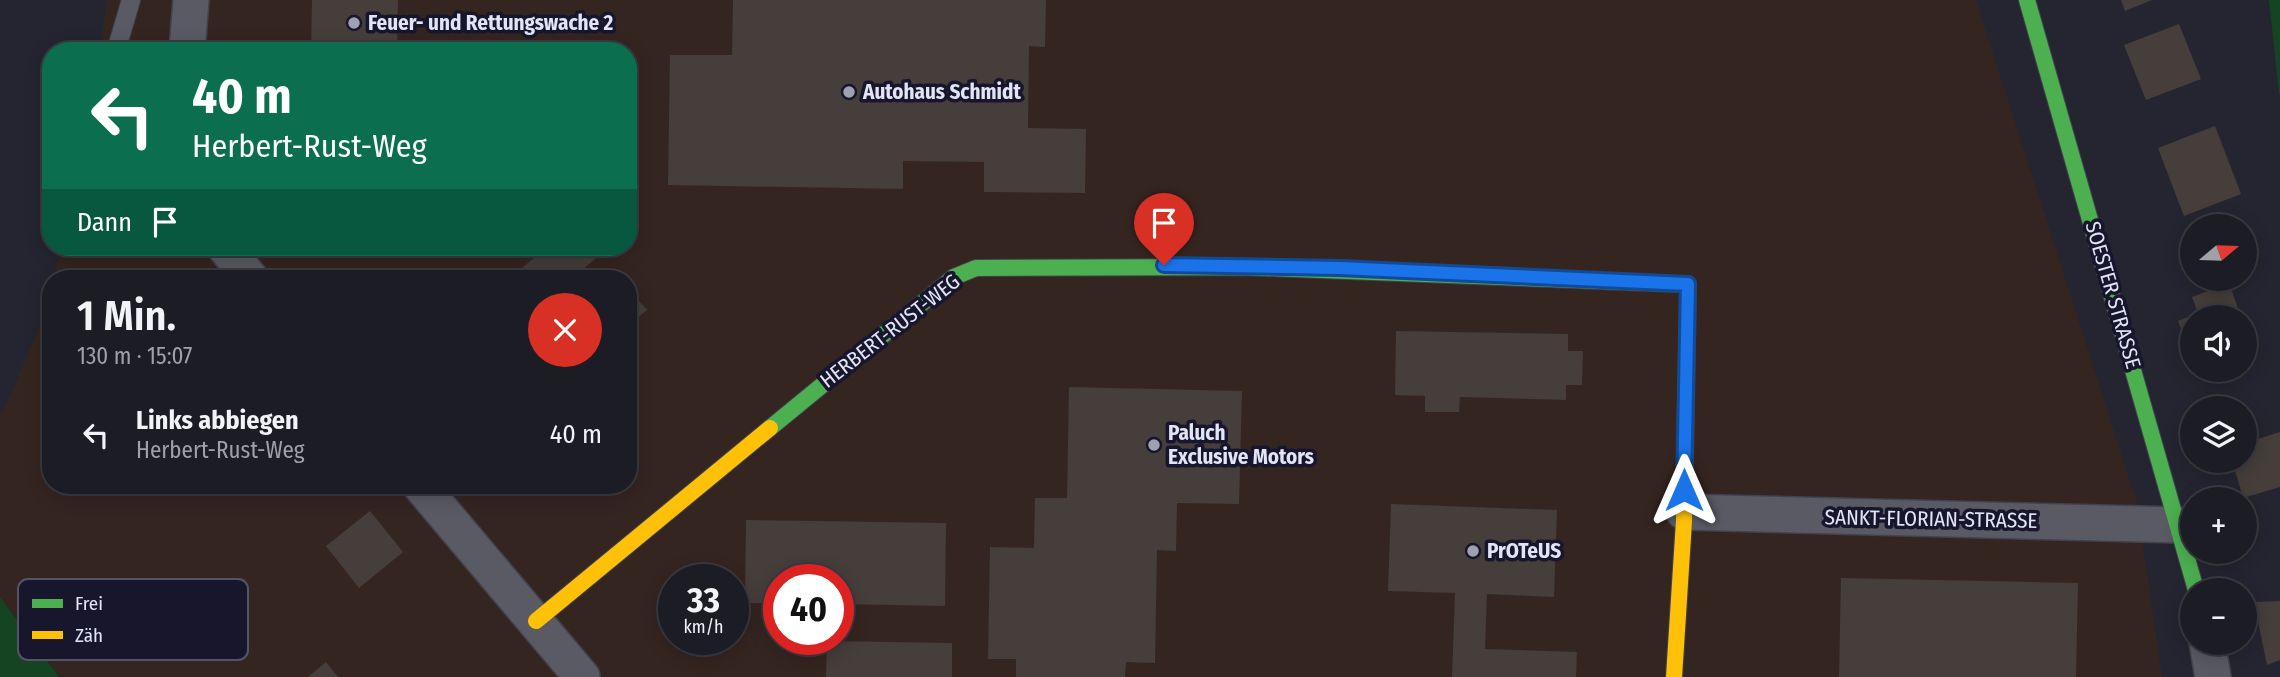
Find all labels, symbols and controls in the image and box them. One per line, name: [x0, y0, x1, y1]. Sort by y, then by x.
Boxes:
place label: Feuer- und Rettungswache 2: [368, 10, 614, 36]
marker: Feuer- und Rettungswache 2: [346, 15, 362, 31]
text: 40 m: [192, 67, 292, 126]
icon: left: [77, 70, 168, 161]
place label: Autohaus Schmidt: [862, 79, 1021, 105]
marker: Autohaus Schmidt: [841, 84, 857, 100]
text: Herbert-Rust-Weg: [192, 127, 427, 165]
pin: [1134, 193, 1194, 265]
icon: arrive: [146, 203, 184, 241]
icon: arrive: [1145, 204, 1183, 242]
text: Dann: [77, 207, 132, 238]
north arrow: [2180, 214, 2258, 290]
map controls: [2180, 214, 2257, 655]
street label: SOESTER STRASSE: [2080, 218, 2146, 372]
street label: HERBERT-RUST-WEG: [815, 268, 965, 394]
text: 1 Min.: [77, 291, 176, 341]
button: close: [528, 293, 602, 367]
button: sound: [2180, 305, 2257, 382]
text: 130 m · 15:07: [77, 342, 192, 370]
button: layers: [2180, 396, 2257, 473]
text: Links abbiegen: [136, 405, 299, 436]
icon: left: [77, 416, 115, 454]
text: 40 m: [550, 419, 602, 450]
place label: Paluch Exclusive Motors: [1168, 420, 1314, 470]
text: Herbert-Rust-Weg: [136, 436, 305, 464]
marker: Paluch Exclusive Motors: [1146, 437, 1162, 453]
position arrow: [1647, 453, 1721, 527]
button: +: [2180, 487, 2257, 564]
street label: SANKT-FLORIAN-STRASSE: [1824, 504, 2038, 534]
place label: PrOTeUS: [1487, 538, 1561, 564]
marker: PrOTeUS: [1465, 543, 1481, 559]
speed limit sign: 40: [763, 564, 854, 655]
button: −: [2180, 578, 2257, 655]
legend: [18, 579, 248, 660]
text: 33: [687, 579, 720, 621]
text: Frei: [75, 592, 103, 615]
text: km/h: [683, 616, 724, 638]
text: Zäh: [75, 624, 103, 647]

